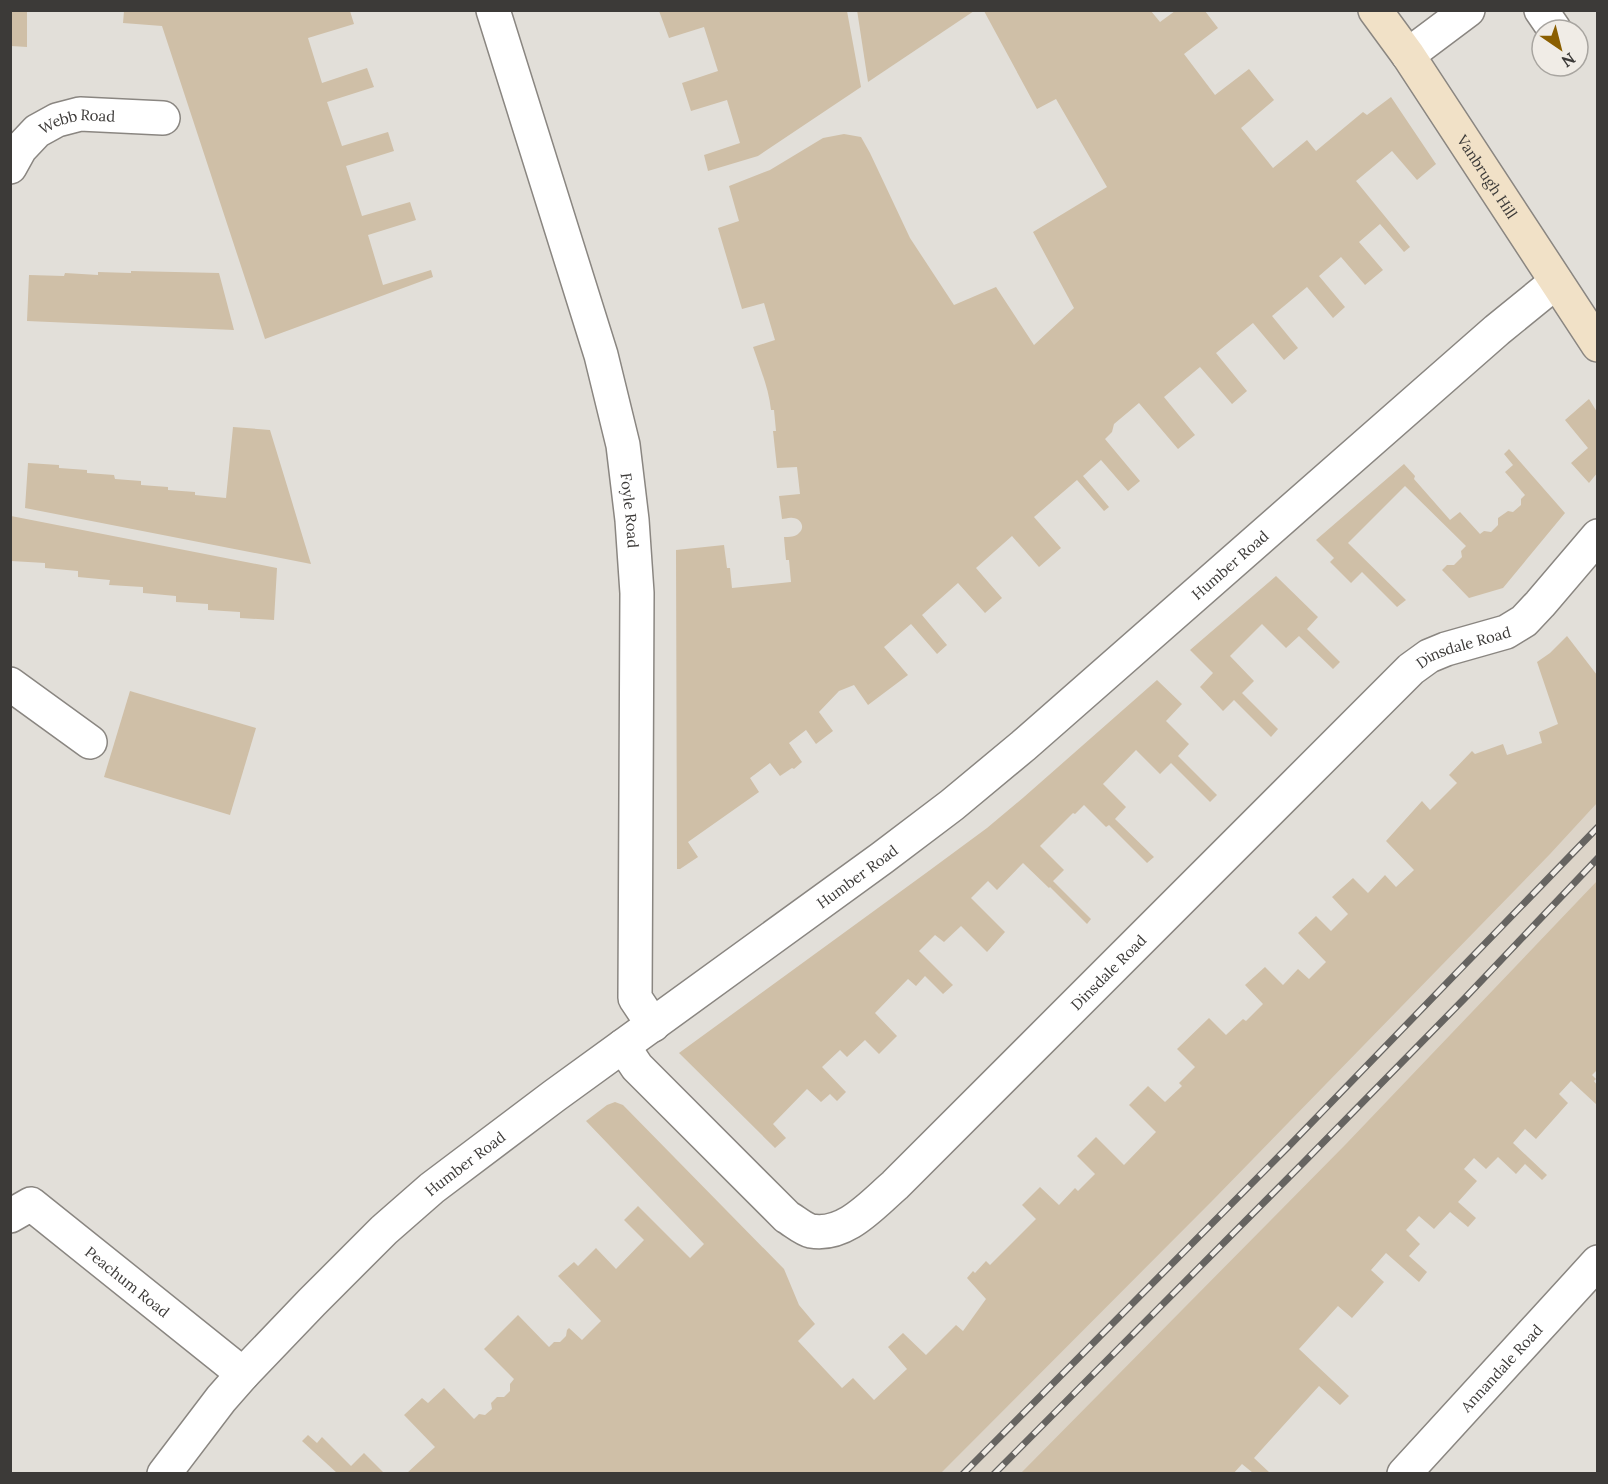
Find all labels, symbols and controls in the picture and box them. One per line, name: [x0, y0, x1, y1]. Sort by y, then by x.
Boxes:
north arrow: [1530, 18, 1590, 78]
text: N: [1558, 49, 1579, 72]
street label: Webb Road: [35, 105, 116, 138]
street label: Vanbrugh Hill: [1453, 130, 1522, 222]
street label: Foyle Road: [617, 472, 643, 549]
street label: Humber Road: [1187, 526, 1272, 603]
street label: Dinsdale Road: [1412, 622, 1513, 672]
street label: Humber Road: [813, 840, 901, 912]
street label: Dinsdale Road: [1066, 930, 1150, 1014]
street label: Humber Road: [421, 1127, 509, 1200]
street label: Peachum Road: [81, 1242, 174, 1321]
street label: Annandale Road: [1456, 1320, 1546, 1416]

